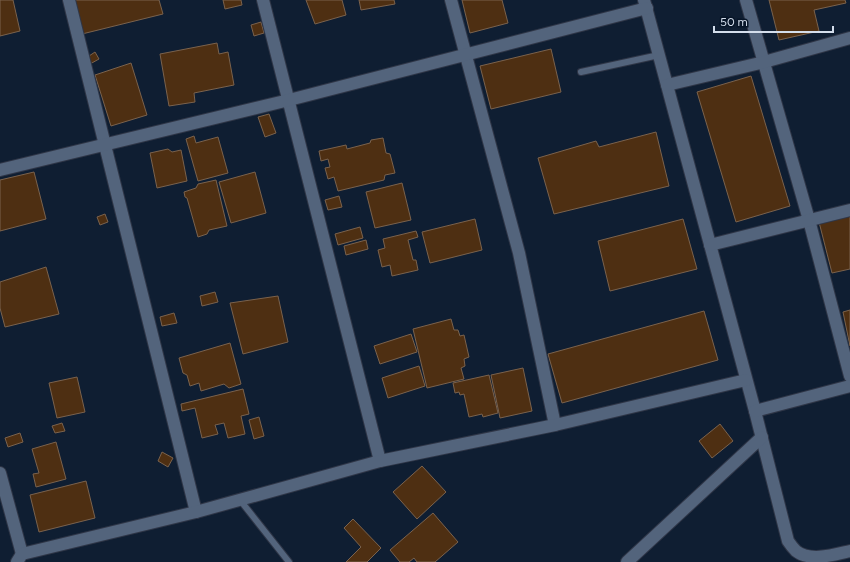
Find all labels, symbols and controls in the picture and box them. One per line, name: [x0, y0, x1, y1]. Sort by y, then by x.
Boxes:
scale bar: [714, 8, 833, 34]
text: 50 m: [720, 15, 748, 29]

